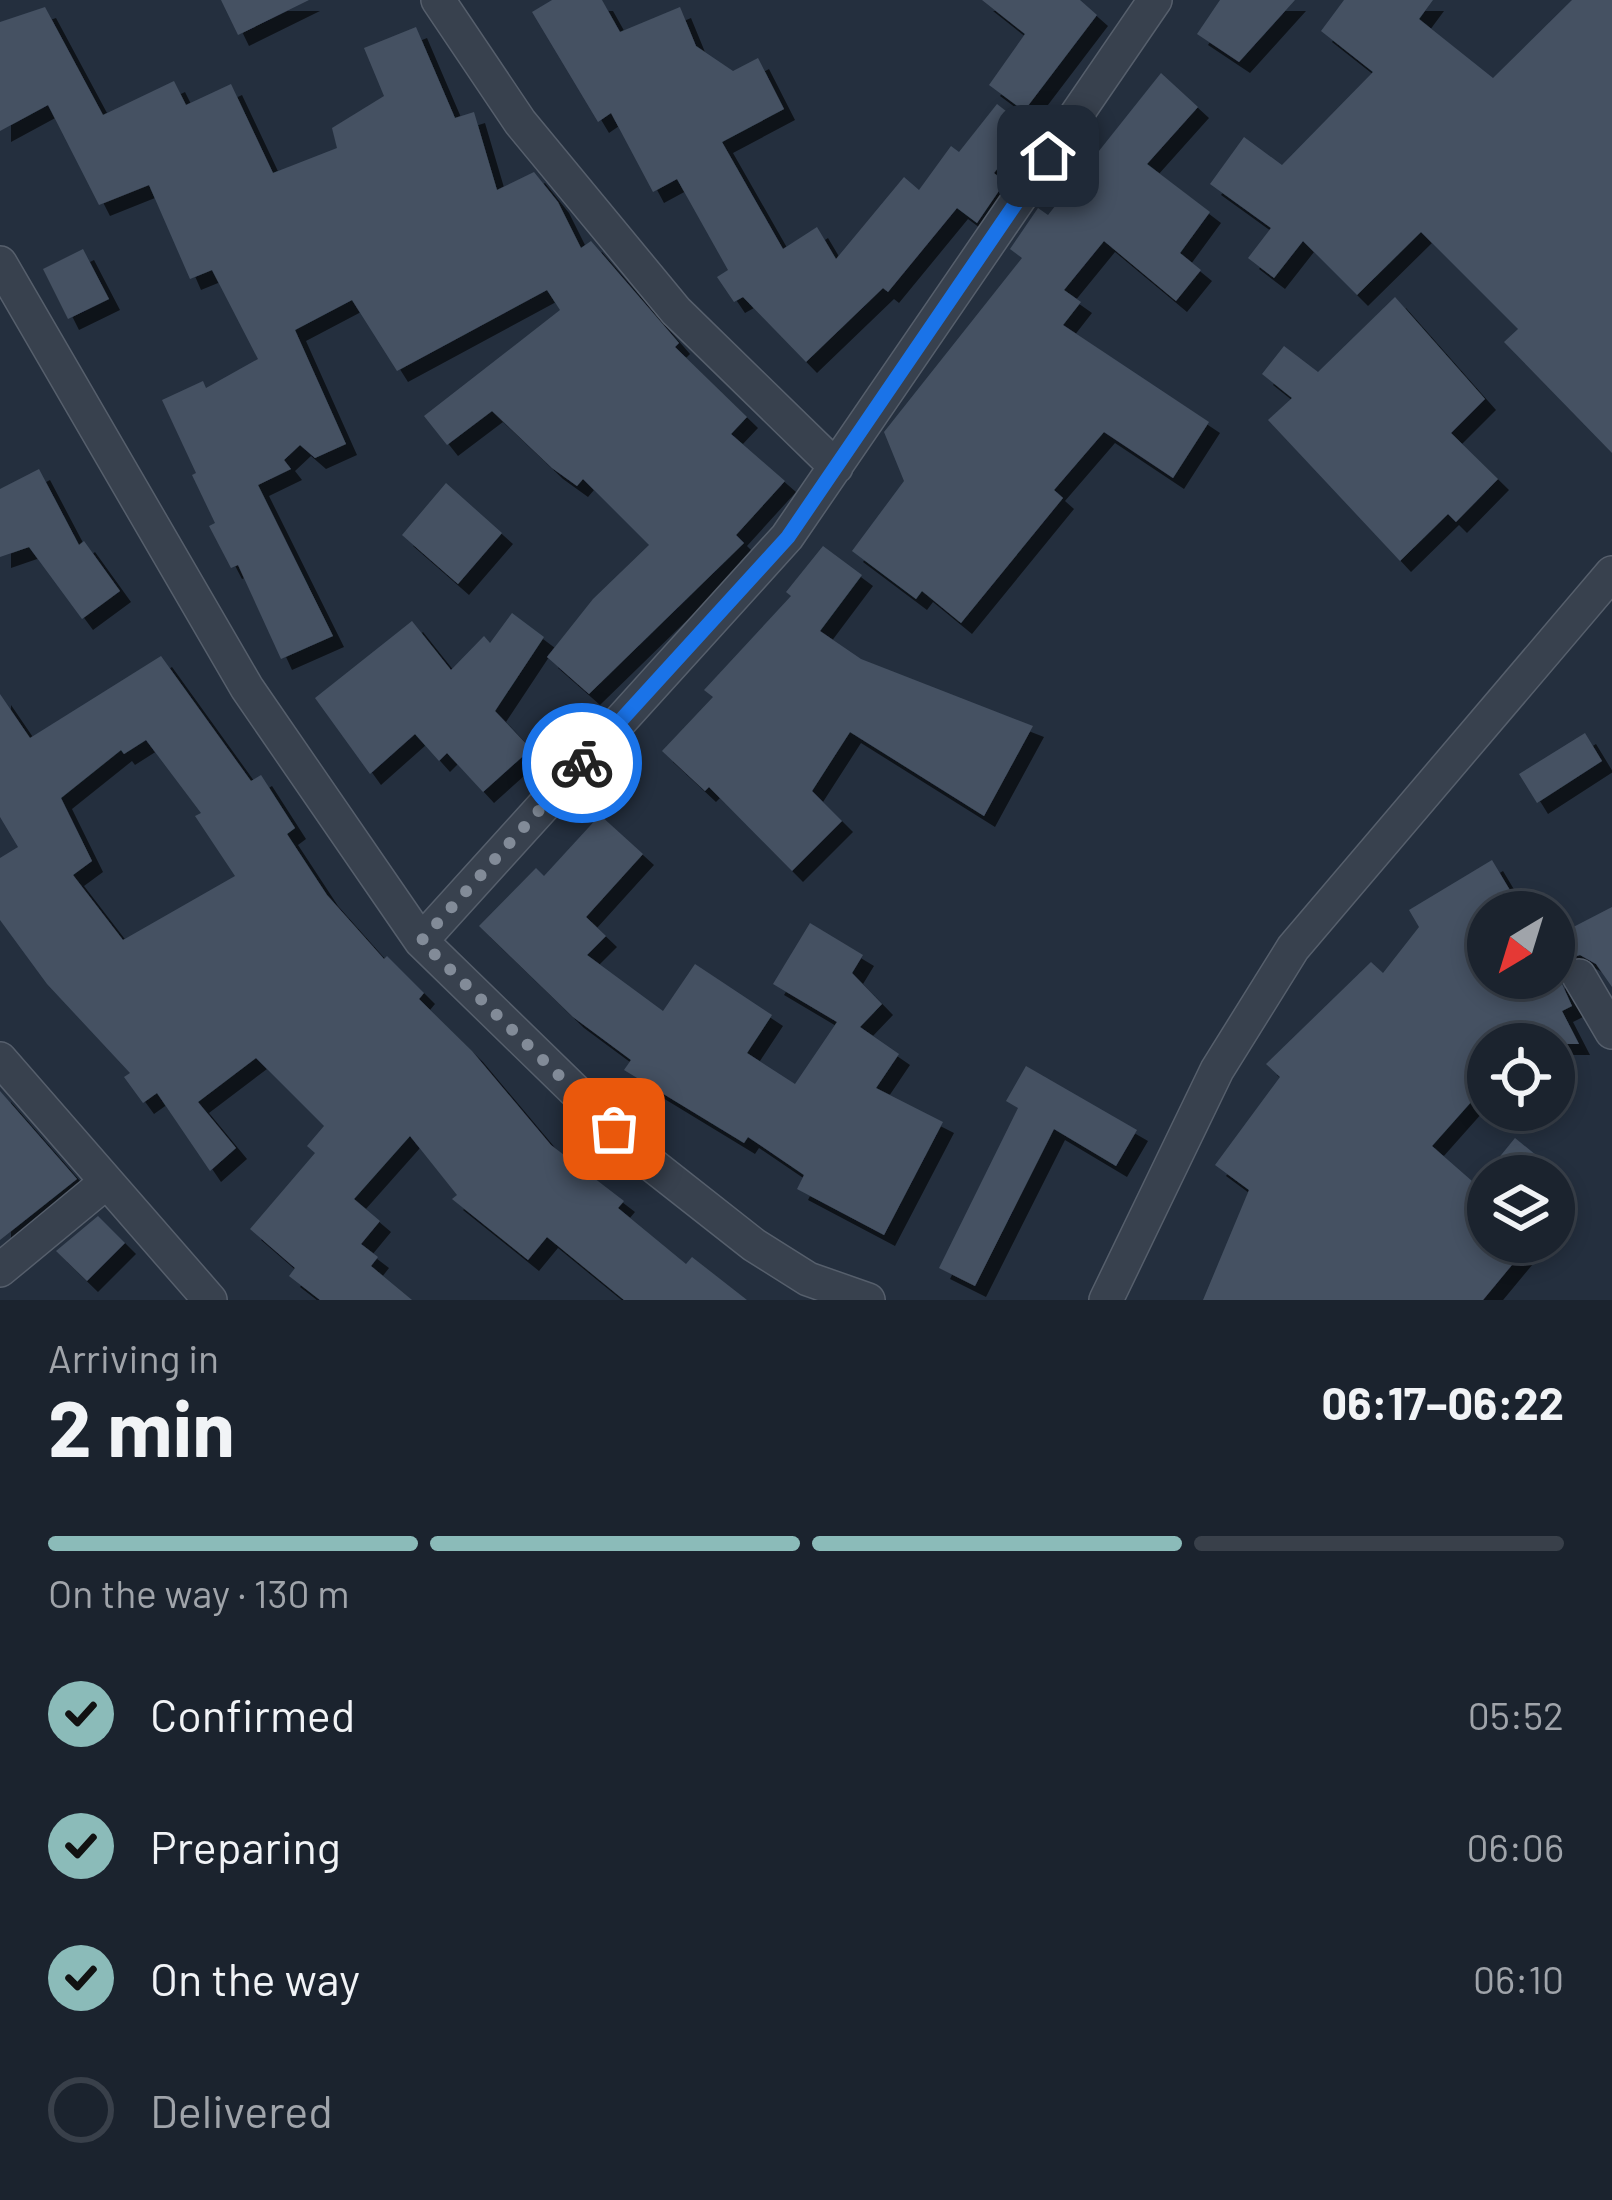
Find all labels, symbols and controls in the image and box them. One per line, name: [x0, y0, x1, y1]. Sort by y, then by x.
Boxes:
pin: [997, 105, 1099, 207]
icon: home: [1015, 123, 1081, 189]
courier: [522, 703, 642, 823]
icon: bike: [549, 730, 615, 796]
north arrow: [1467, 891, 1575, 999]
map controls: [1467, 891, 1575, 1263]
button: locate: [1467, 1023, 1575, 1131]
pin: [563, 1078, 665, 1180]
icon: bag: [581, 1096, 647, 1162]
button: layers: [1467, 1155, 1575, 1263]
text: Arriving in: [48, 1334, 219, 1381]
text: 06:17–06:22: [1322, 1375, 1564, 1429]
text: 2 min: [48, 1379, 235, 1473]
text: On the way · 130 m: [48, 1569, 350, 1616]
icon: check: [48, 1681, 114, 1747]
text: Confirmed: [150, 1687, 355, 1741]
text: 05:52: [1468, 1691, 1564, 1738]
icon: check: [48, 1813, 114, 1879]
text: Preparing: [150, 1819, 341, 1873]
text: 06:06: [1467, 1823, 1564, 1870]
icon: check: [48, 1945, 114, 2011]
text: On the way: [150, 1951, 360, 2005]
text: 06:10: [1473, 1955, 1564, 2002]
text: Delivered: [150, 2083, 333, 2137]

